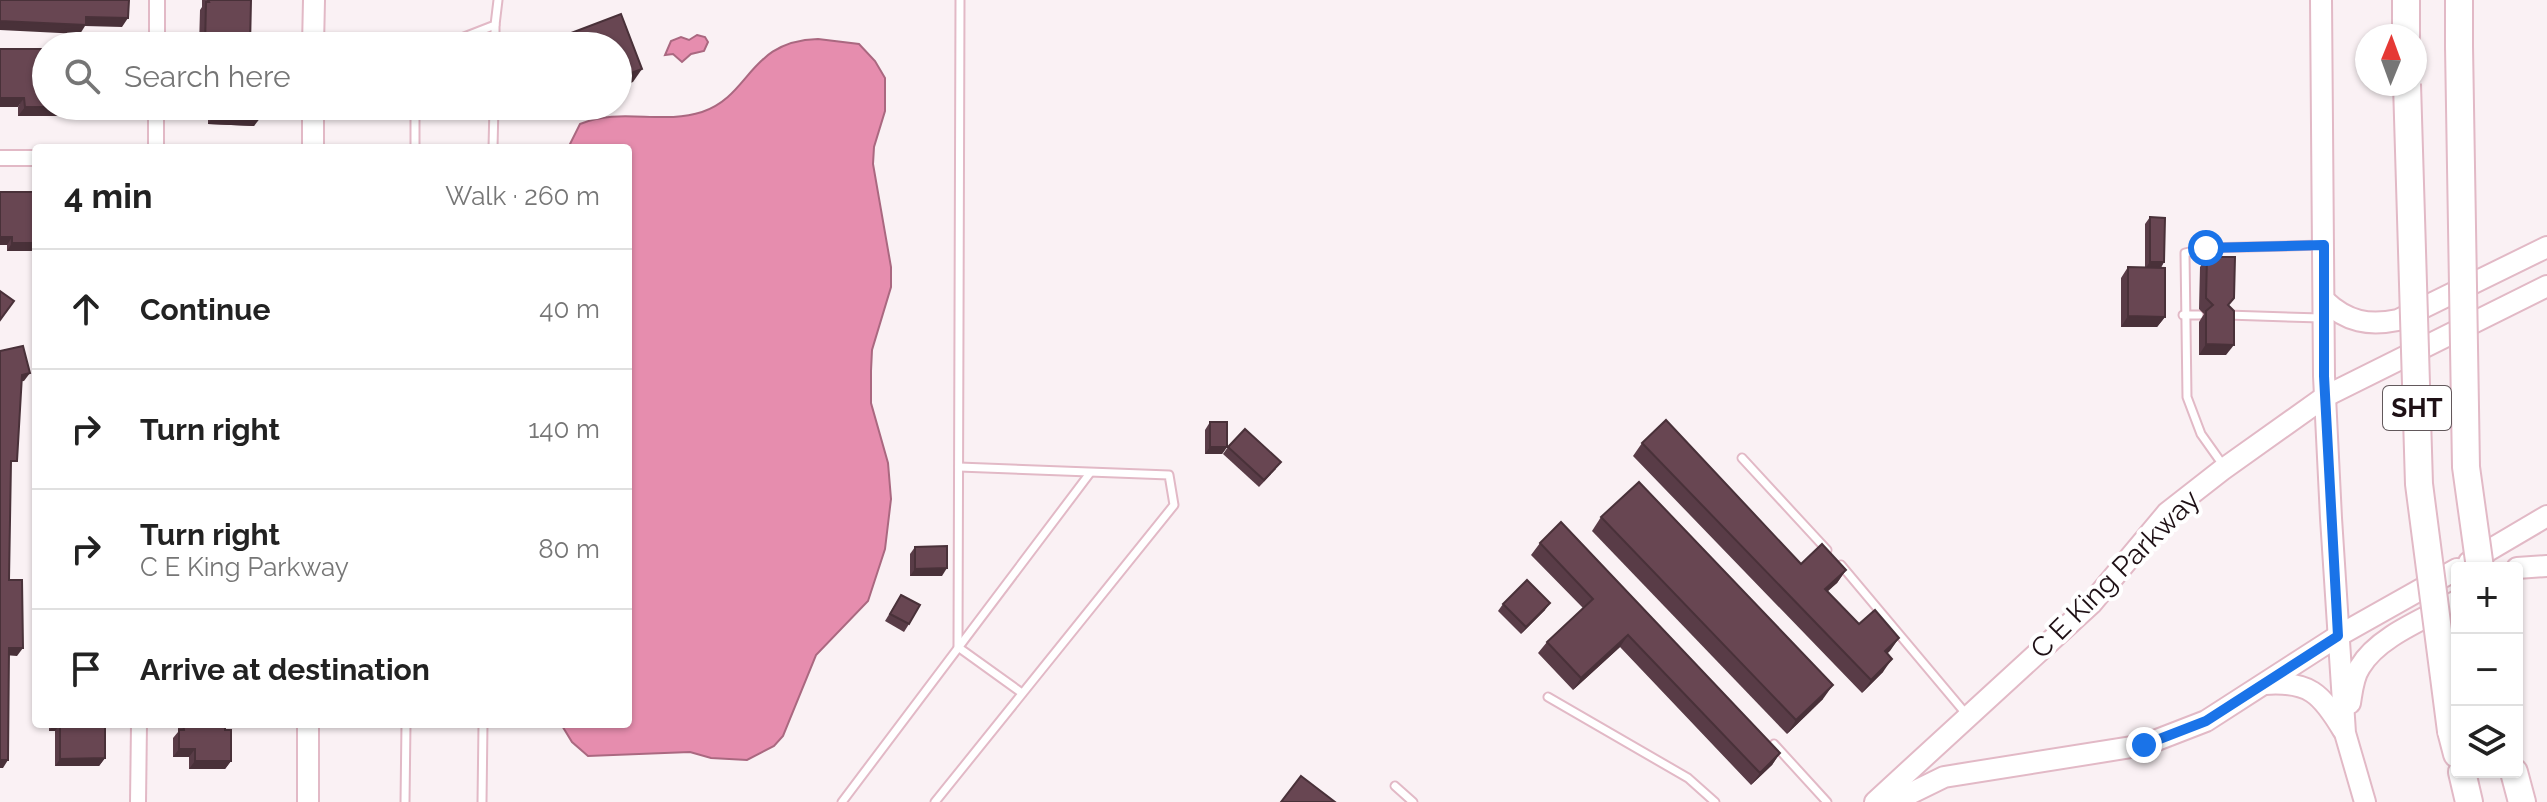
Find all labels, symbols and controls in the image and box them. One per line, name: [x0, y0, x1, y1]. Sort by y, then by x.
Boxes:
north arrow: [2355, 24, 2427, 96]
search box: [32, 32, 632, 120]
icon: search: [60, 54, 104, 98]
text: Search here: [124, 59, 291, 94]
text: 4 min: [64, 176, 152, 216]
text: Walk · 260 m: [445, 181, 600, 211]
route start: [2188, 230, 2224, 266]
icon: ahead: [64, 287, 108, 331]
text: Continue: [140, 292, 271, 327]
text: 40 m: [539, 294, 600, 324]
road number: SHT: [2383, 386, 2451, 430]
icon: right: [64, 407, 108, 451]
text: Turn right: [140, 412, 280, 447]
text: 140 m: [528, 414, 600, 444]
street label: C E King Parkway: [2024, 483, 2206, 665]
text: Turn right: [140, 517, 280, 552]
icon: right: [64, 527, 108, 571]
text: 80 m: [538, 534, 600, 564]
text: C E King Parkway: [140, 552, 349, 582]
map controls: [2451, 562, 2523, 778]
button: +: [2451, 562, 2523, 634]
button: −: [2451, 634, 2523, 706]
icon: arrive: [64, 647, 108, 691]
text: Arrive at destination: [140, 652, 430, 687]
button: layers: [2451, 706, 2523, 778]
route end: [2126, 727, 2162, 763]

